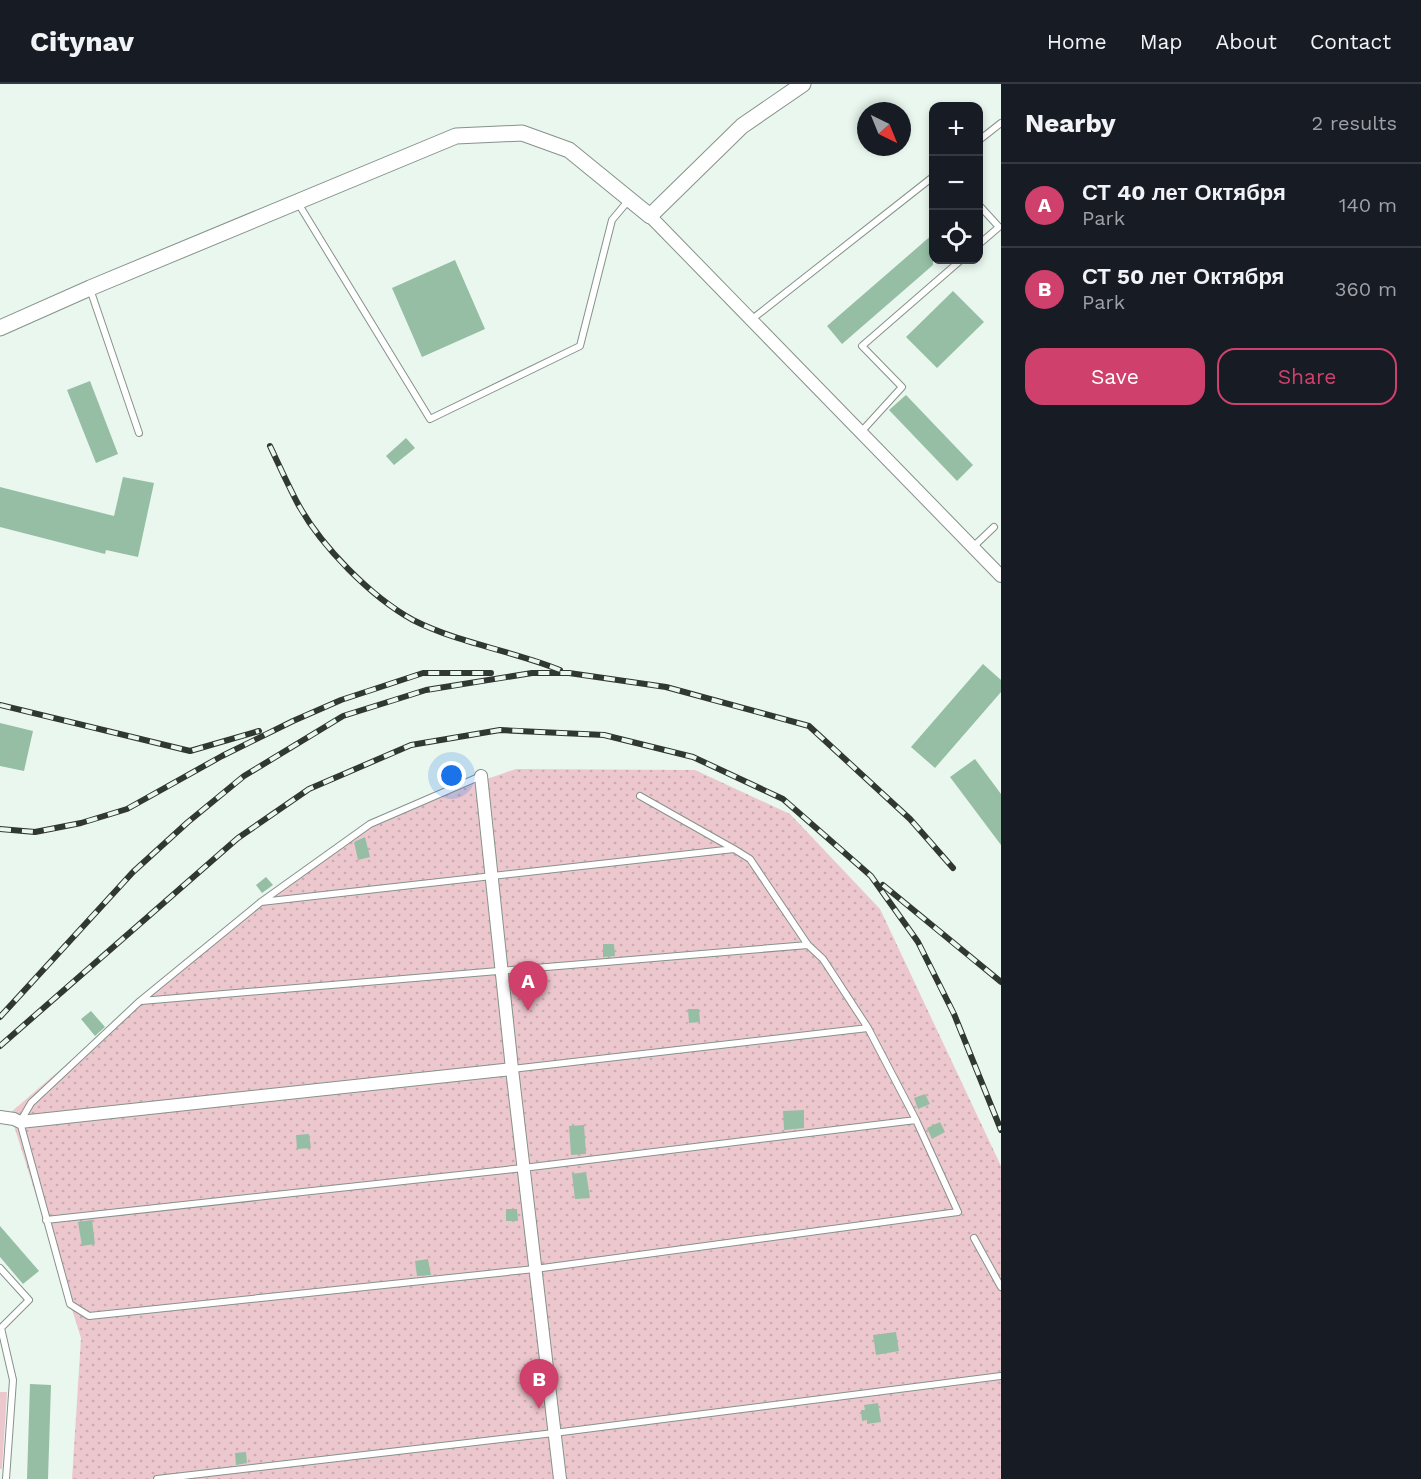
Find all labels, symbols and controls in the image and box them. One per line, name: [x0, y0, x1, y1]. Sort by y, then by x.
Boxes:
text: Citynav: [30, 25, 134, 58]
text: Home: [1047, 29, 1107, 54]
text: Map: [1140, 29, 1183, 54]
text: About: [1216, 29, 1277, 54]
text: Contact: [1310, 29, 1391, 54]
north arrow: [857, 102, 911, 156]
map controls: [929, 102, 983, 264]
button: +: [929, 102, 983, 156]
text: Nearby: [1025, 108, 1116, 138]
text: 2 results: [1312, 111, 1397, 135]
button: −: [929, 156, 983, 210]
text: СТ 40 лет Октября: [1082, 180, 1286, 205]
text: A: [1038, 193, 1051, 217]
text: 140 m: [1339, 193, 1397, 217]
text: Park: [1082, 206, 1125, 230]
button: locate: [929, 210, 983, 264]
text: СТ 50 лет Октября: [1082, 264, 1284, 289]
text: B: [1038, 277, 1051, 301]
text: 360 m: [1335, 277, 1397, 301]
text: Park: [1082, 290, 1125, 314]
button: Save: [1025, 348, 1205, 405]
button: Share: [1217, 348, 1397, 405]
your location: [437, 761, 466, 790]
pin: A: [508, 962, 548, 1011]
pin: B: [520, 1360, 558, 1409]

